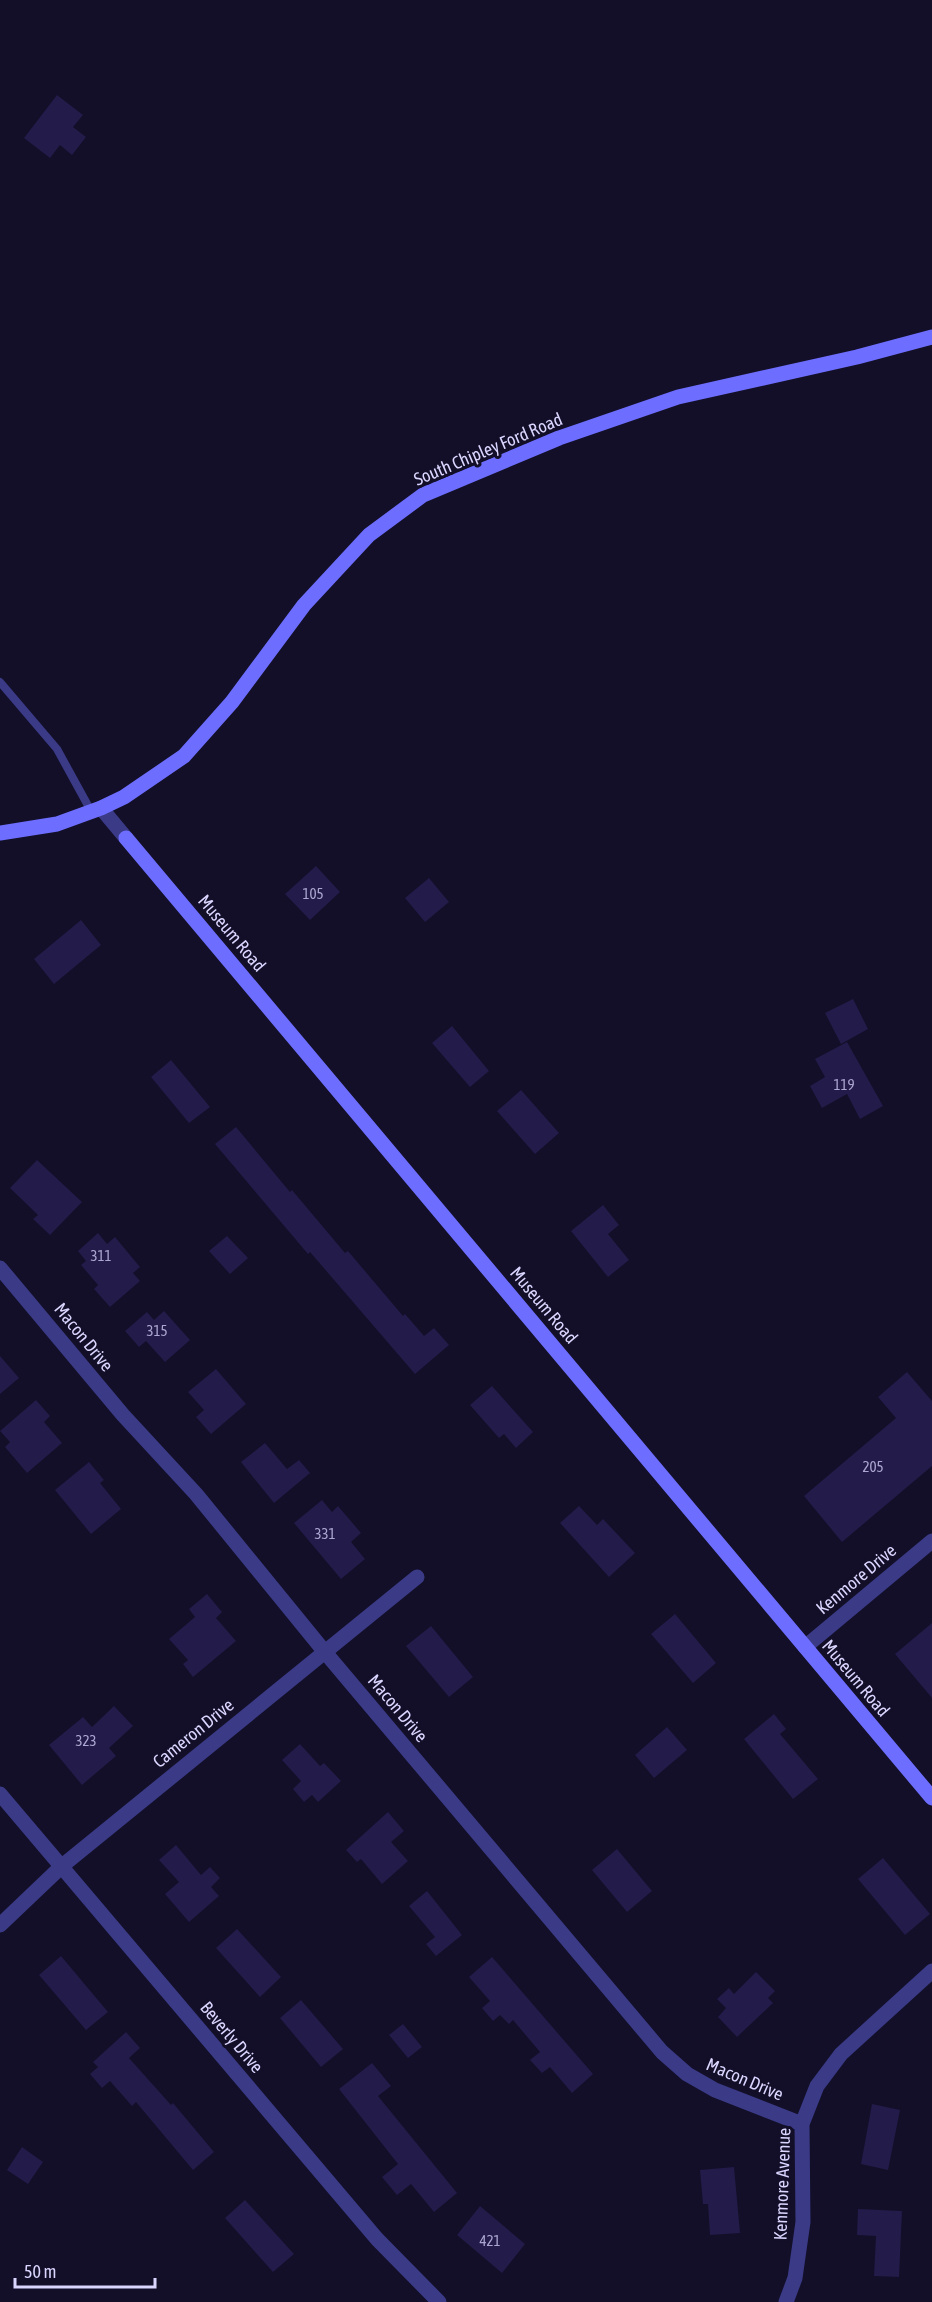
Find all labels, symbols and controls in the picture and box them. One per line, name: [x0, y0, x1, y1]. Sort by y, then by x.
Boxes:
street label: South Chipley Ford Road: [411, 408, 565, 490]
house number: 105: [302, 885, 324, 902]
street label: Museum Road: [194, 890, 270, 976]
house number: 119: [833, 1076, 855, 1093]
house number: 311: [90, 1247, 112, 1264]
street label: Museum Road: [506, 1262, 582, 1348]
street label: Macon Drive: [50, 1299, 118, 1375]
house number: 315: [146, 1322, 168, 1339]
house number: 205: [862, 1458, 884, 1475]
house number: 331: [314, 1525, 336, 1542]
street label: Kenmore Drive: [812, 1540, 900, 1618]
street label: Museum Road: [818, 1635, 894, 1721]
street label: Macon Drive: [364, 1670, 432, 1746]
street label: Cameron Drive: [149, 1694, 237, 1772]
house number: 323: [75, 1732, 97, 1749]
street label: Beverly Drive: [196, 1997, 268, 2077]
street label: Macon Drive: [703, 2053, 787, 2105]
street label: Kenmore Avenue: [770, 2127, 794, 2241]
house number: 421: [479, 2232, 501, 2249]
scale bar: [15, 2251, 154, 2289]
text: 50 m: [24, 2261, 56, 2282]

